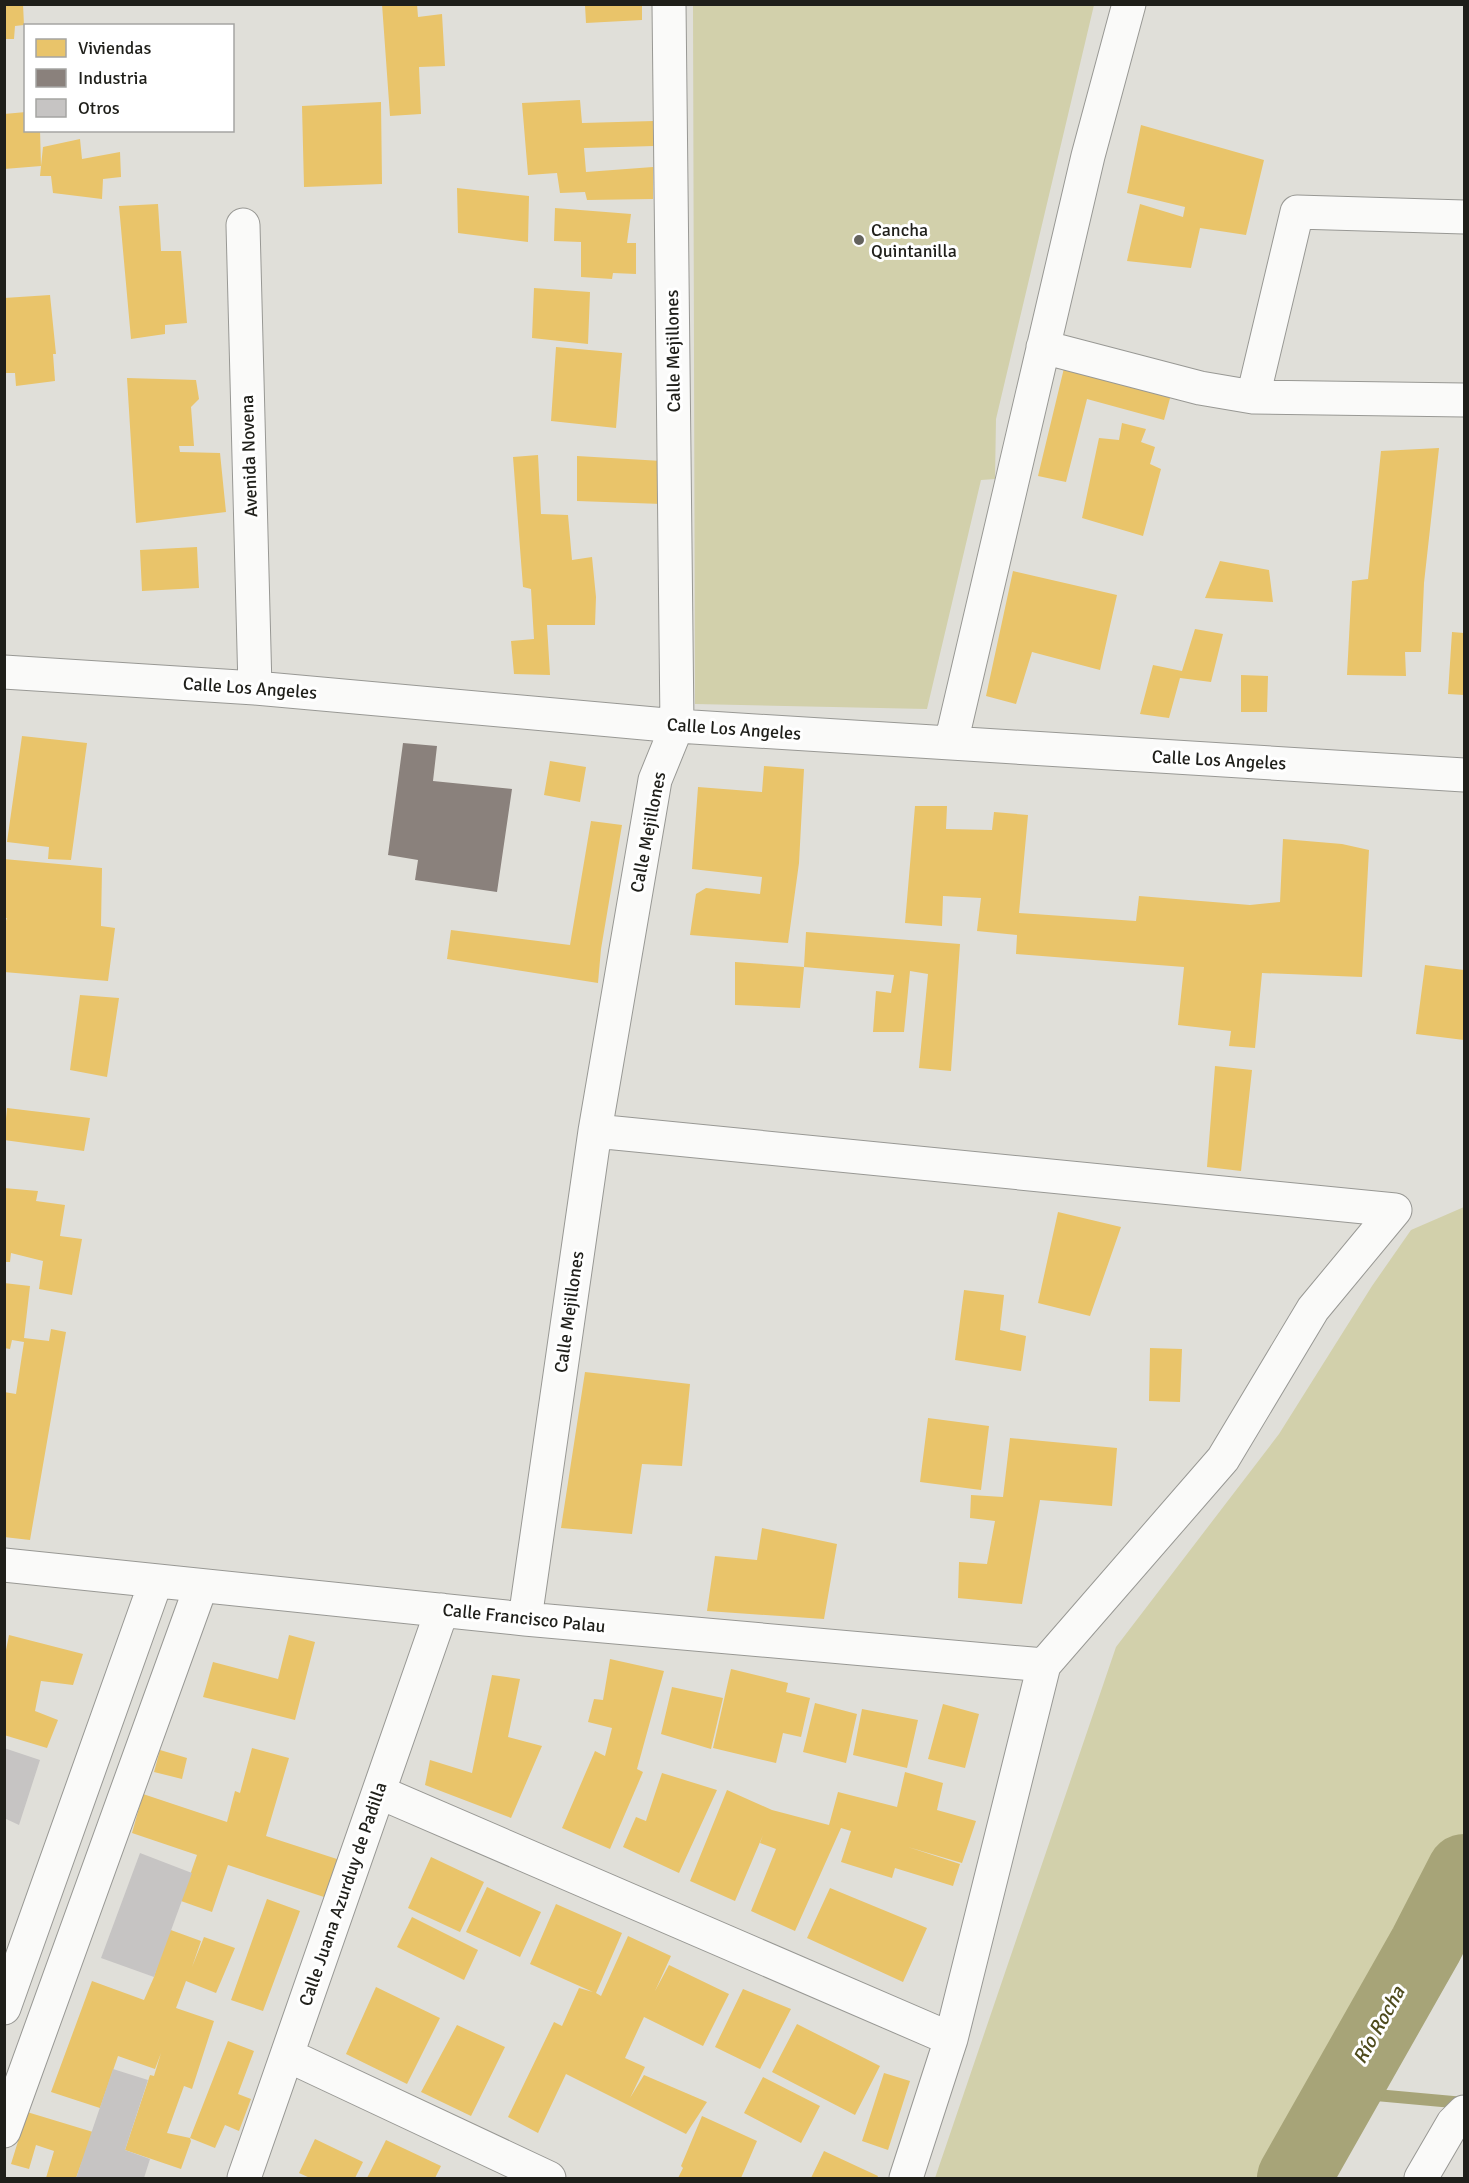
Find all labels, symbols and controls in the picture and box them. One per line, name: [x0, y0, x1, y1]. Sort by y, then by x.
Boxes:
legend: [24, 24, 234, 132]
text: Viviendas: [78, 37, 151, 59]
text: Industria: [78, 67, 148, 89]
text: Otros: [78, 97, 120, 119]
place label: Cancha Quintanilla: [871, 219, 957, 262]
marker: Cancha Quintanilla: [852, 233, 866, 247]
street label: Calle Mejillones: [661, 289, 685, 413]
street label: Avenida Novena: [236, 394, 262, 518]
street label: Calle Los Angeles: [182, 672, 318, 704]
street label: Calle Los Angeles: [666, 713, 802, 745]
street label: Calle Los Angeles: [1151, 745, 1287, 775]
street label: Calle Mejillones: [625, 770, 671, 894]
street label: Calle Mejillones: [550, 1250, 588, 1374]
street label: Calle Francisco Palau: [441, 1598, 607, 1638]
street label: Calle Juana Azurduy de Padilla: [294, 1779, 392, 2009]
water label: Río Rocha: [1348, 1981, 1411, 2068]

